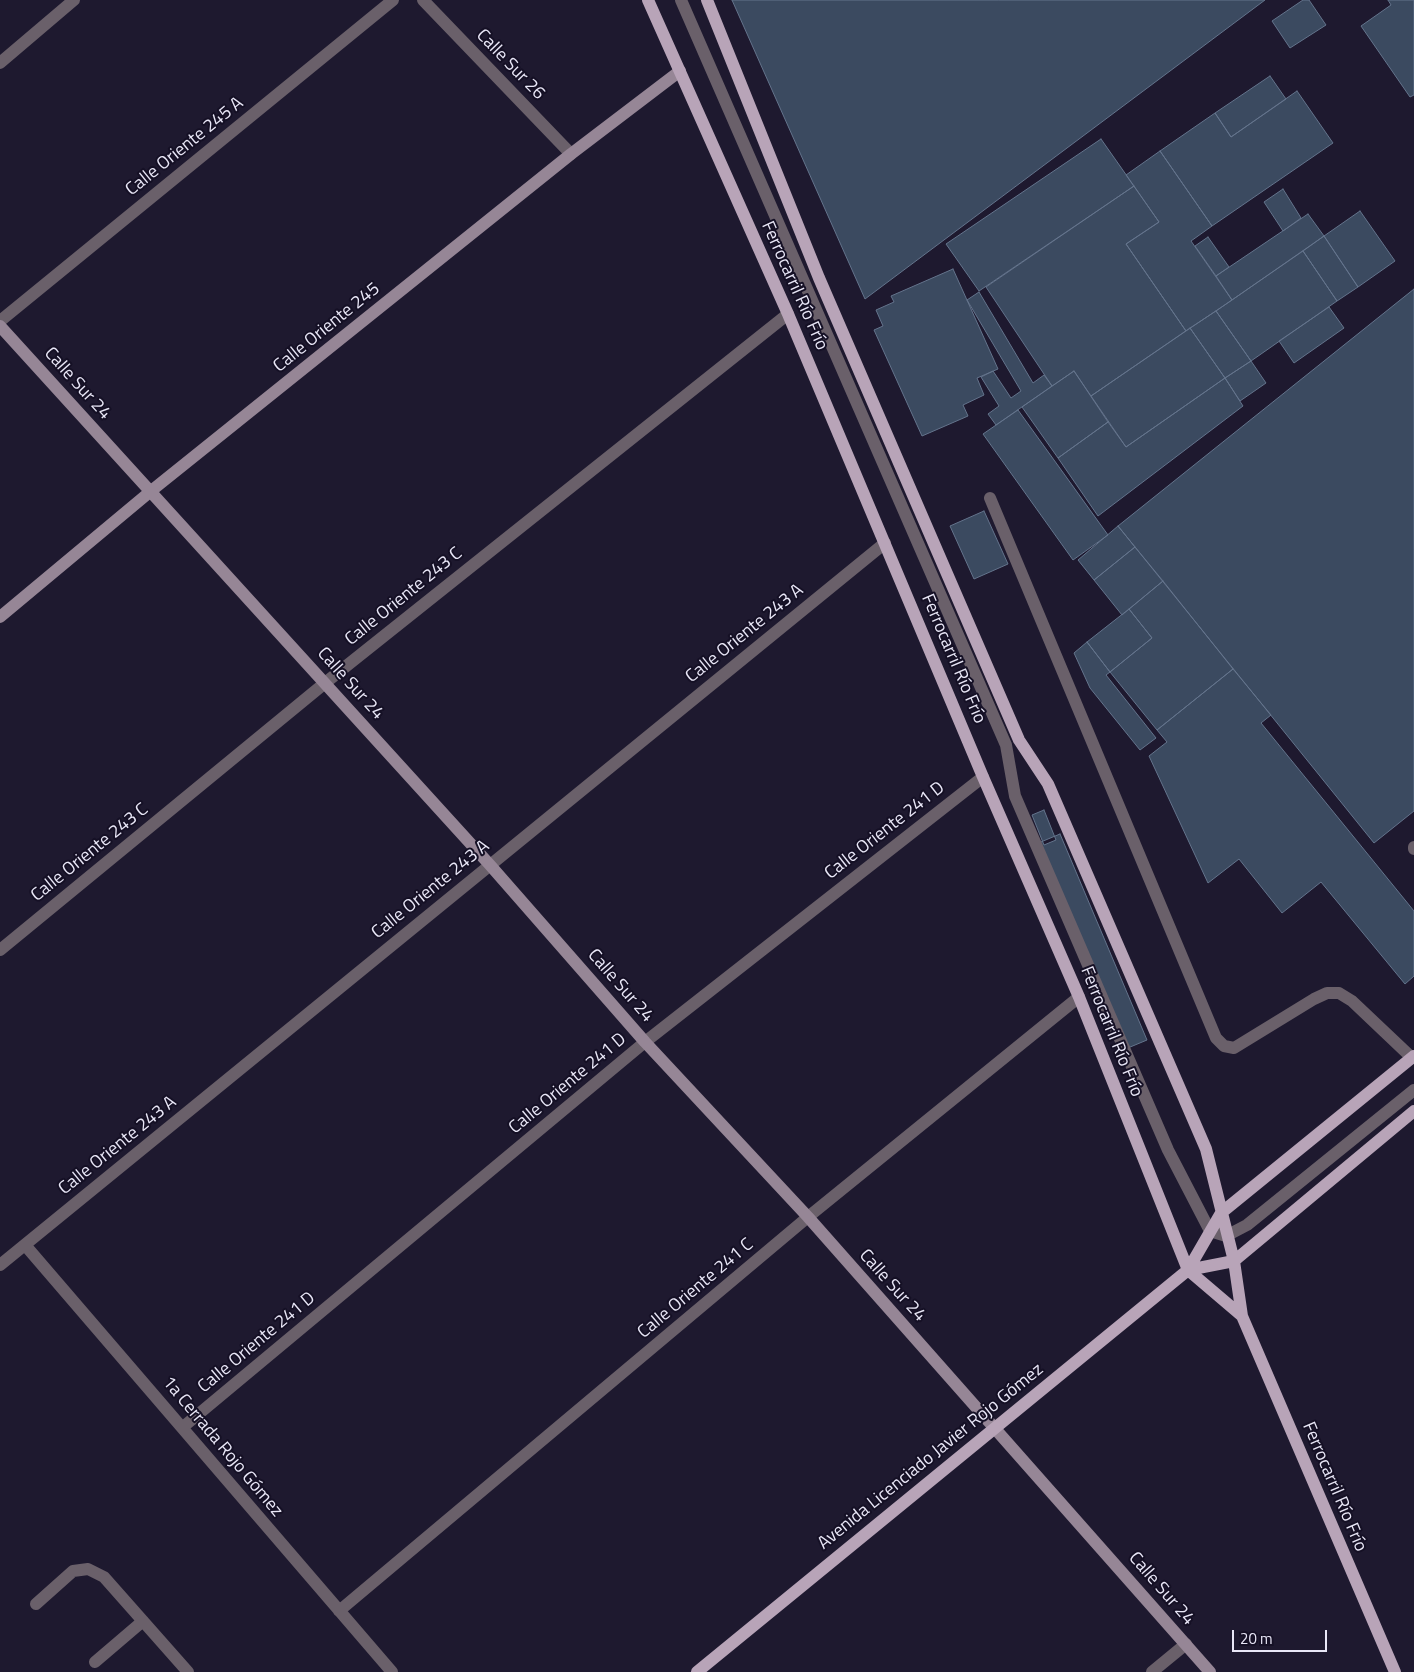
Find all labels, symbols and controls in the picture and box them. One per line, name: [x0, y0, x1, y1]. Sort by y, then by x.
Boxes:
street label: Calle Sur 26: [471, 25, 549, 105]
street label: Calle Oriente 245 A: [122, 93, 248, 201]
street label: Ferrocarril Río Frío: [756, 218, 832, 354]
street label: Calle Oriente 245: [269, 279, 385, 377]
street label: Calle Sur 24: [39, 343, 115, 425]
street label: Calle Oriente 243 C: [341, 543, 467, 651]
street label: Calle Oriente 243 A: [682, 580, 808, 688]
street label: Ferrocarril Río Frío: [916, 591, 990, 727]
street label: Calle Sur 24: [312, 643, 388, 725]
street label: Calle Oriente 241 D: [821, 778, 949, 884]
street label: Calle Oriente 243 C: [27, 799, 153, 907]
street label: Calle Oriente 243 A: [368, 836, 494, 944]
street label: Calle Sur 24: [582, 945, 658, 1027]
street label: Ferrocarril Río Frío: [1075, 964, 1147, 1100]
street label: Calle Oriente 241 D: [505, 1029, 631, 1139]
street label: Calle Oriente 243 A: [55, 1092, 181, 1200]
street label: Calle Oriente 241 C: [634, 1234, 758, 1344]
street label: Calle Sur 24: [854, 1245, 930, 1327]
street label: Calle Oriente 241 D: [194, 1288, 320, 1398]
street label: Avenida Licenciado Javier Rojo Gómez: [814, 1359, 1048, 1555]
street label: 1a Cerrada Rojo Gómez: [157, 1372, 287, 1522]
street label: Ferrocarril Río Frío: [1297, 1419, 1371, 1555]
street label: Calle Sur 24: [1123, 1548, 1199, 1630]
scale bar: [1234, 1620, 1329, 1652]
text: 20 m: [1240, 1627, 1273, 1650]

